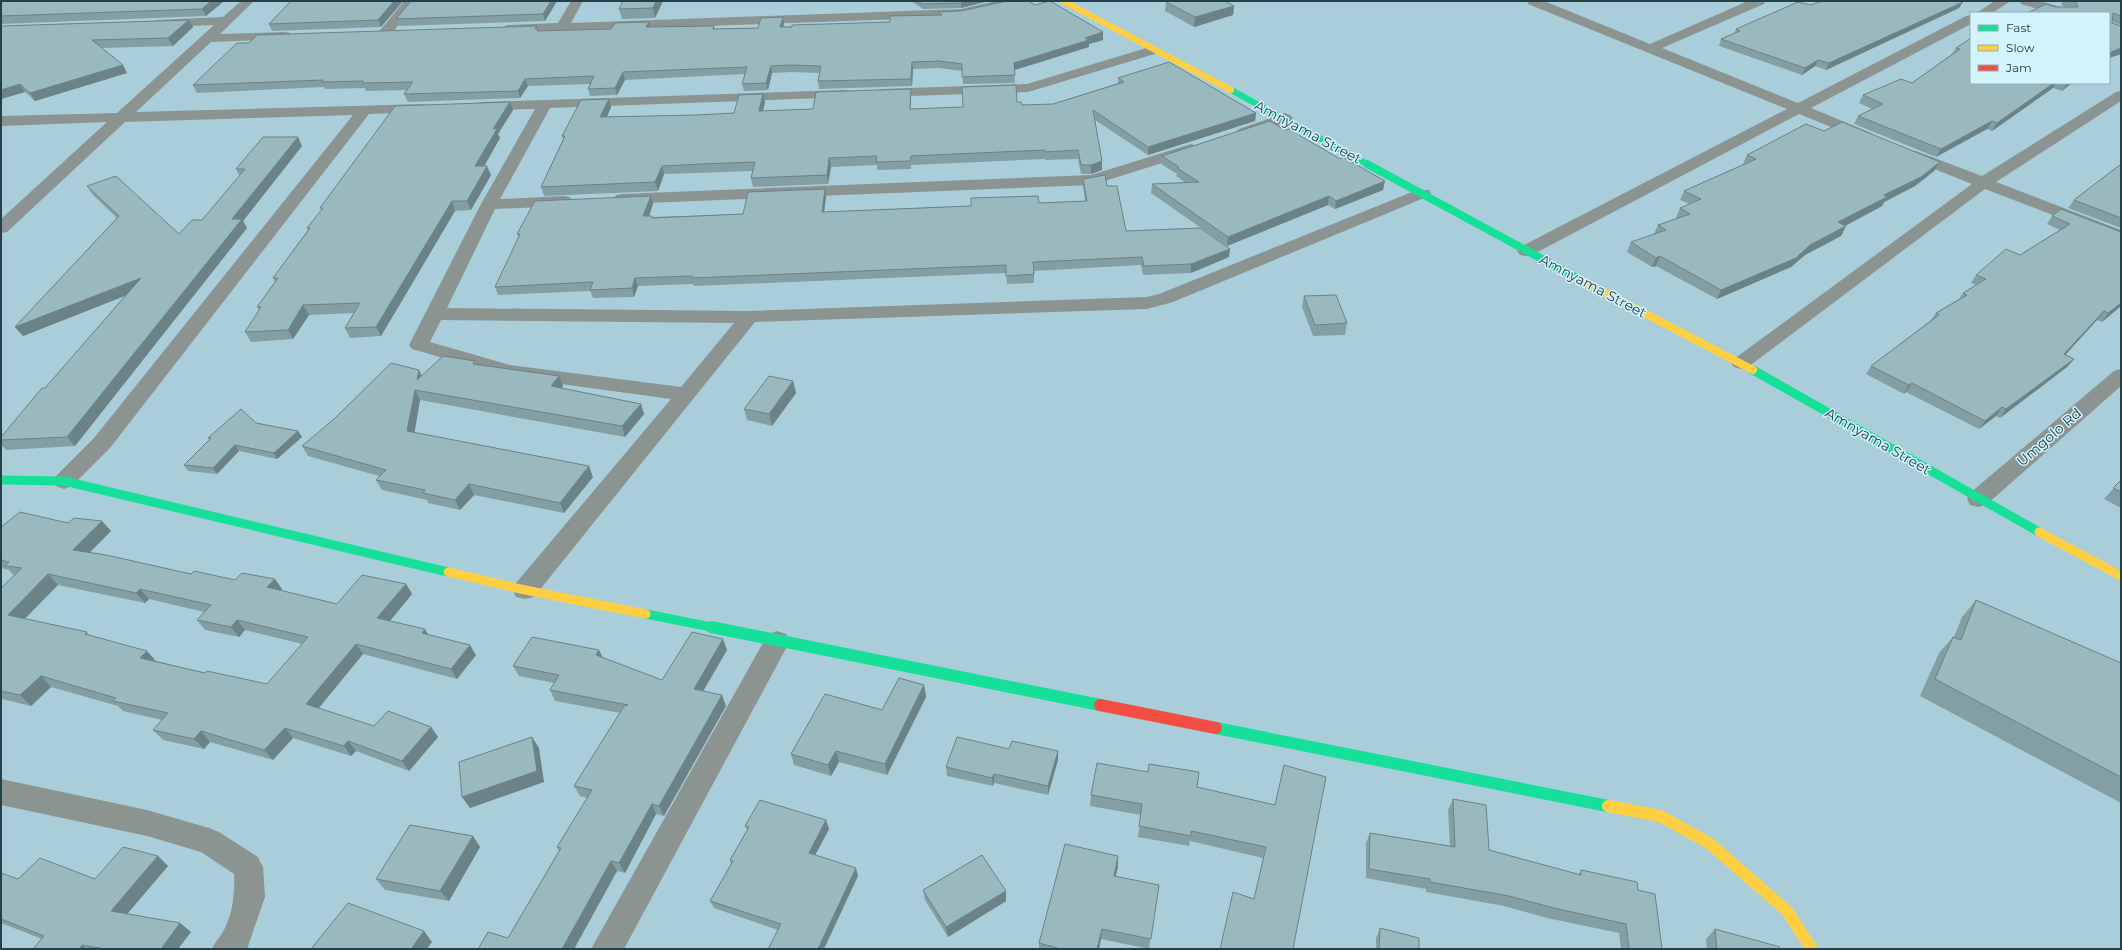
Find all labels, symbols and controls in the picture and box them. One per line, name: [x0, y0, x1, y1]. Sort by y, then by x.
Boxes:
legend: [1970, 12, 2110, 84]
text: Fast: [2006, 20, 2031, 35]
text: Slow: [2006, 40, 2035, 55]
text: Jam: [2005, 60, 2032, 75]
street label: Amnyama Street: [1251, 96, 1365, 168]
street label: Amnyama Street: [1536, 250, 1650, 322]
street label: Amnyama Street: [1822, 404, 1934, 479]
street label: Umgolo Rd: [2013, 404, 2085, 470]

